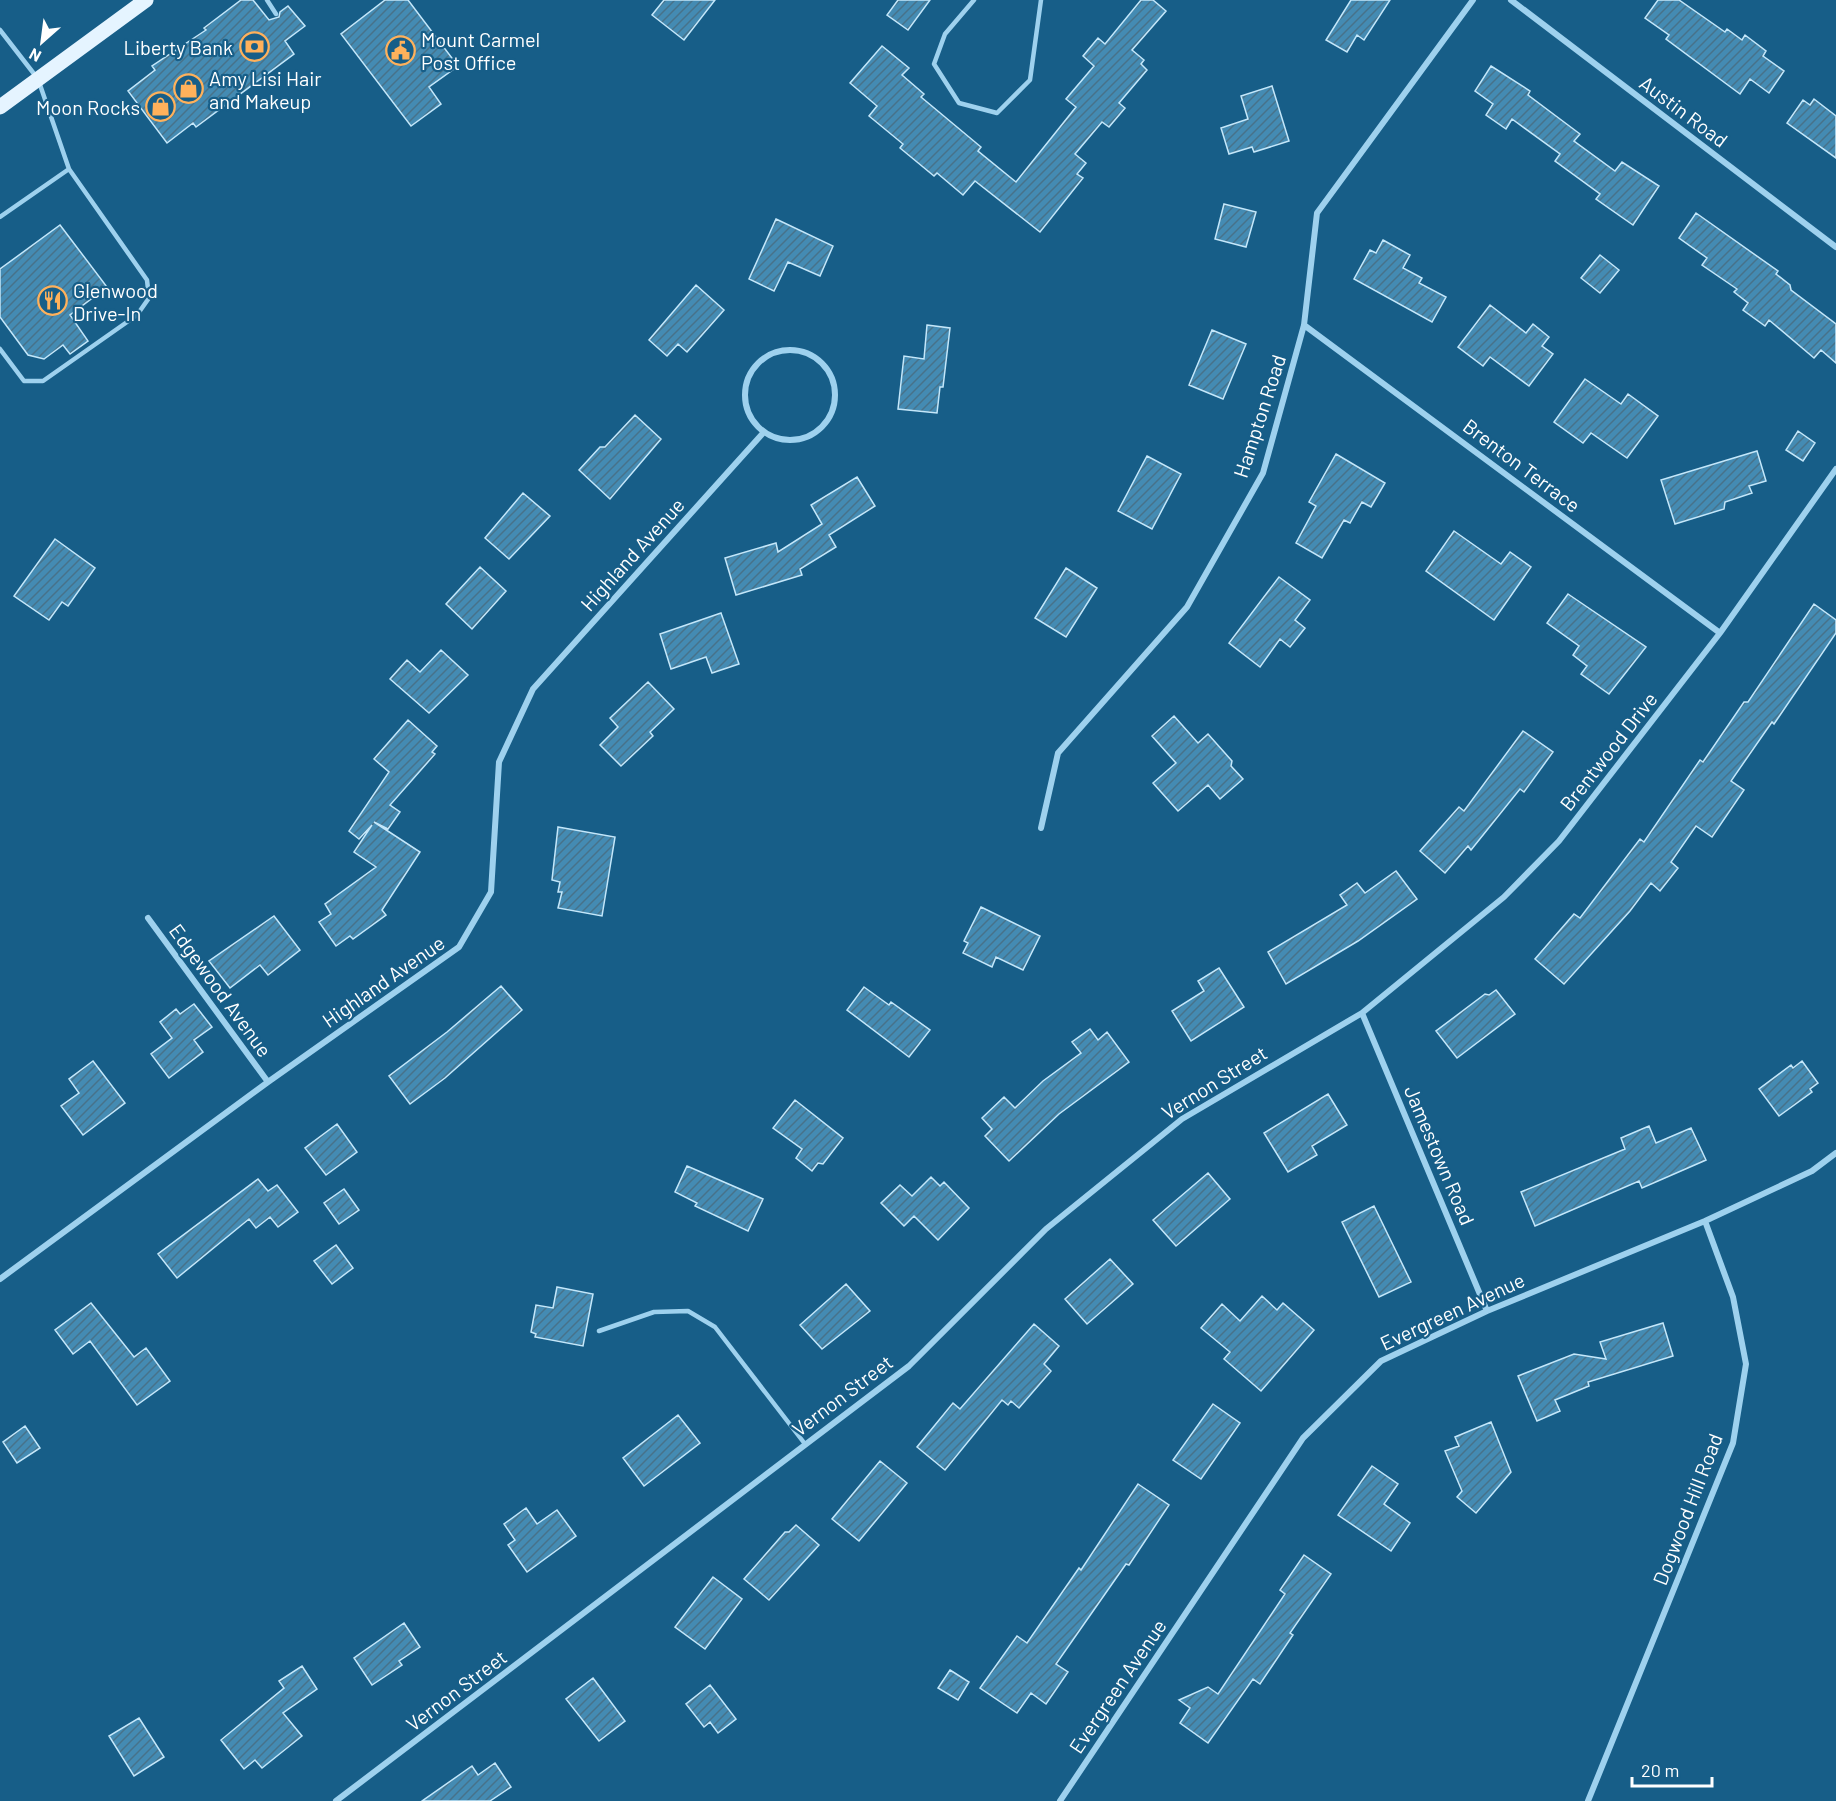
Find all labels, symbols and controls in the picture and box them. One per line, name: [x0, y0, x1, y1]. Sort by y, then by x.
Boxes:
north arrow: [12, 12, 72, 72]
place label: Mount Carmel Post Office: [421, 27, 540, 74]
bank icon: Liberty Bank: [238, 31, 270, 63]
public building icon: Mount Carmel Post Office: [384, 34, 416, 66]
place label: Liberty Bank: [124, 35, 233, 59]
text: N: [26, 45, 44, 67]
place label: Amy Lisi Hair and Makeup: [209, 66, 322, 113]
street label: Austin Road: [1635, 70, 1733, 152]
shop icon: Amy Lisi Hair and Makeup: [172, 73, 204, 105]
shop icon: Moon Rocks: [145, 91, 177, 123]
place label: Moon Rocks: [36, 95, 140, 119]
place label: Glenwood Drive-In: [73, 278, 158, 325]
restaurant icon: Glenwood Drive-In: [36, 285, 68, 317]
street label: Hampton Road: [1228, 352, 1290, 480]
street label: Brenton Terrace: [1459, 413, 1585, 517]
street label: Highland Avenue: [575, 493, 689, 615]
street label: Brentwood Drive: [1554, 687, 1662, 815]
street label: Edgewood Avenue: [165, 919, 277, 1061]
street label: Highland Avenue: [317, 930, 449, 1032]
street label: Vernon Street: [1157, 1040, 1271, 1124]
street label: Jamestown Road: [1400, 1082, 1480, 1228]
street label: Evergreen Avenue: [1376, 1267, 1528, 1355]
street label: Vernon Street: [787, 1349, 897, 1441]
street label: Dogwood Hill Road: [1647, 1430, 1727, 1588]
street label: Evergreen Avenue: [1063, 1614, 1171, 1758]
street label: Vernon Street: [401, 1644, 511, 1736]
scale bar: [1632, 1750, 1712, 1788]
text: 20 m: [1641, 1759, 1679, 1781]

